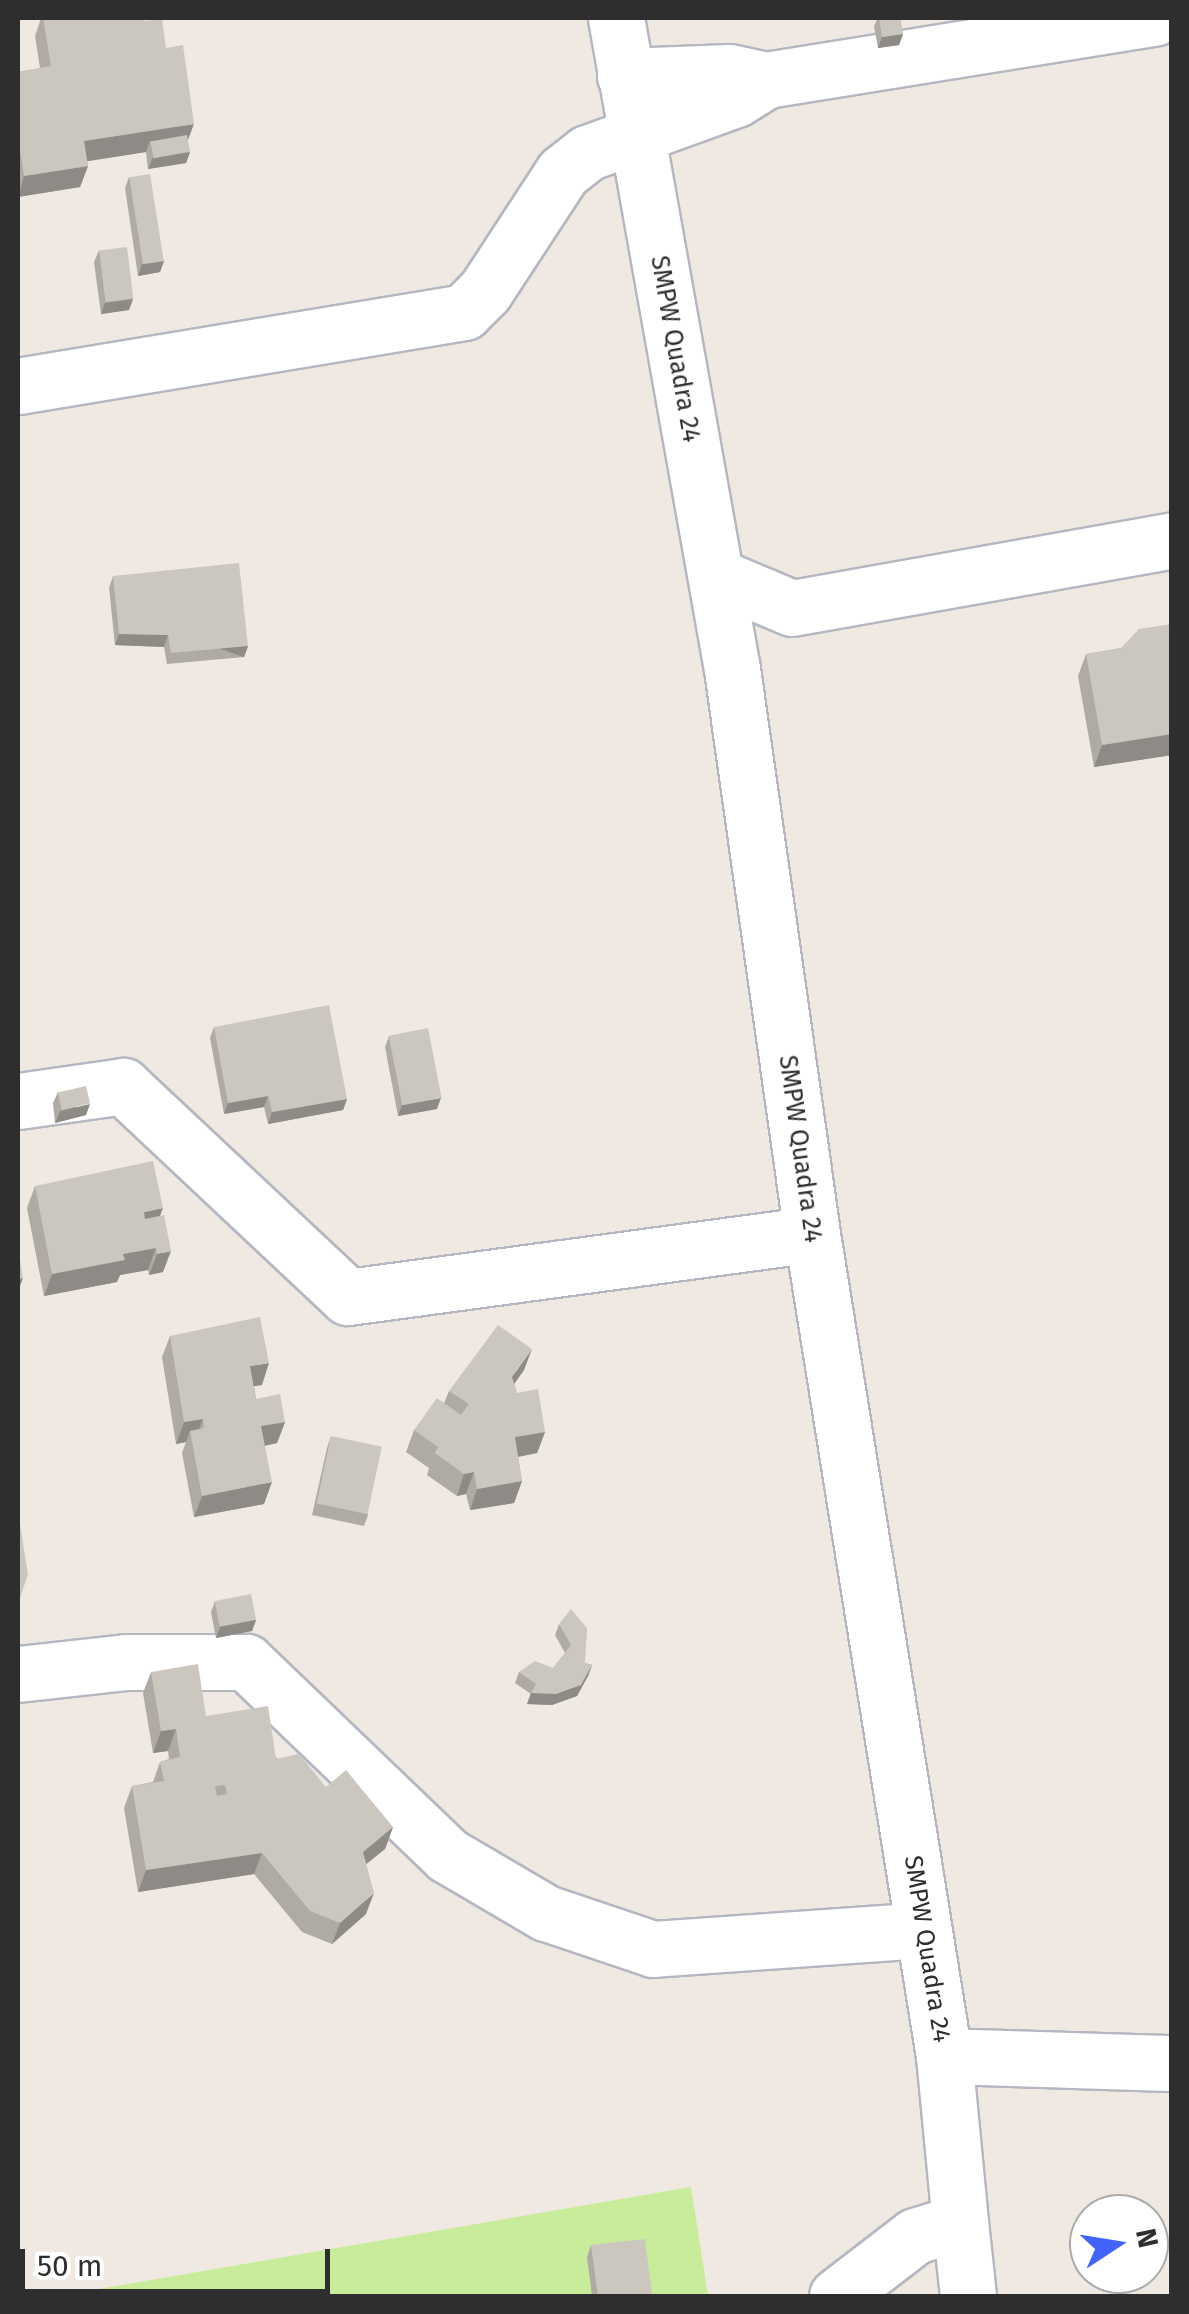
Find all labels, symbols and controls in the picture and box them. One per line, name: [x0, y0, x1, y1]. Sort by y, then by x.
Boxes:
street label: SMPW Quadra 24: [644, 253, 706, 445]
street label: SMPW Quadra 24: [772, 1053, 828, 1245]
street label: SMPW Quadra 24: [897, 1853, 957, 2045]
north arrow: [1069, 2194, 1169, 2294]
text: N: [1129, 2226, 1165, 2251]
scale bar: [25, 2229, 335, 2291]
text: 50 m: [37, 2248, 102, 2284]

